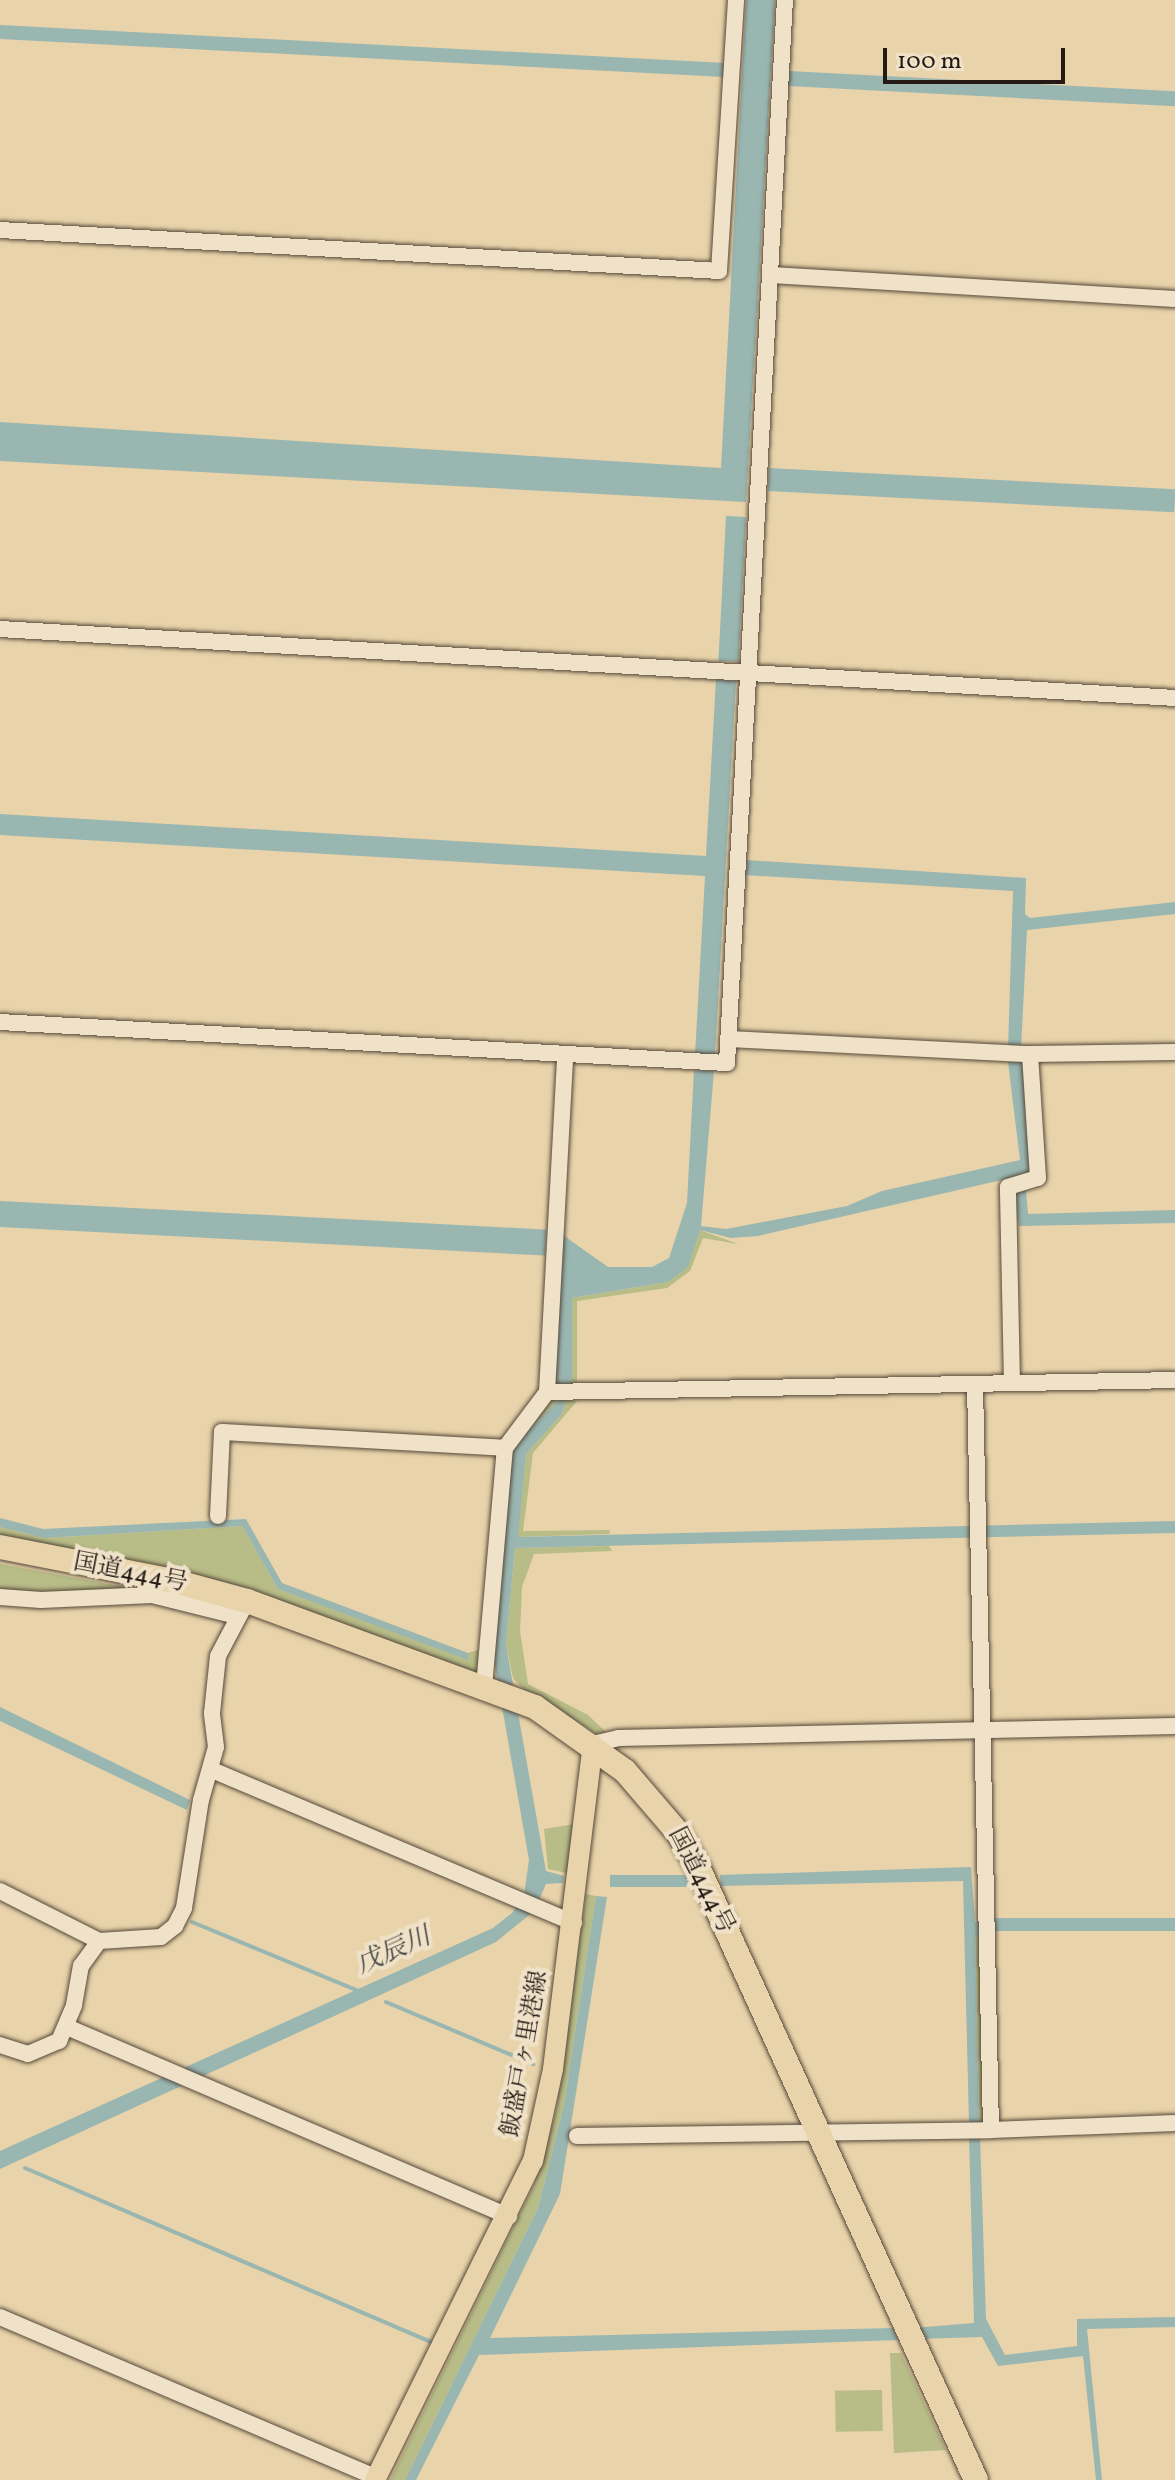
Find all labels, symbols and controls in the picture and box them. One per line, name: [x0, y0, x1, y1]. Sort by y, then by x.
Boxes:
scale bar: [887, 32, 1069, 82]
text: 100 m: [897, 45, 962, 79]
street label: 国道444号: [71, 1549, 189, 1599]
street label: 国道444号: [661, 1823, 739, 1939]
water label: 戊辰川: [352, 1922, 436, 1982]
street label: 飯盛戸ヶ里港線: [497, 1969, 555, 2139]

